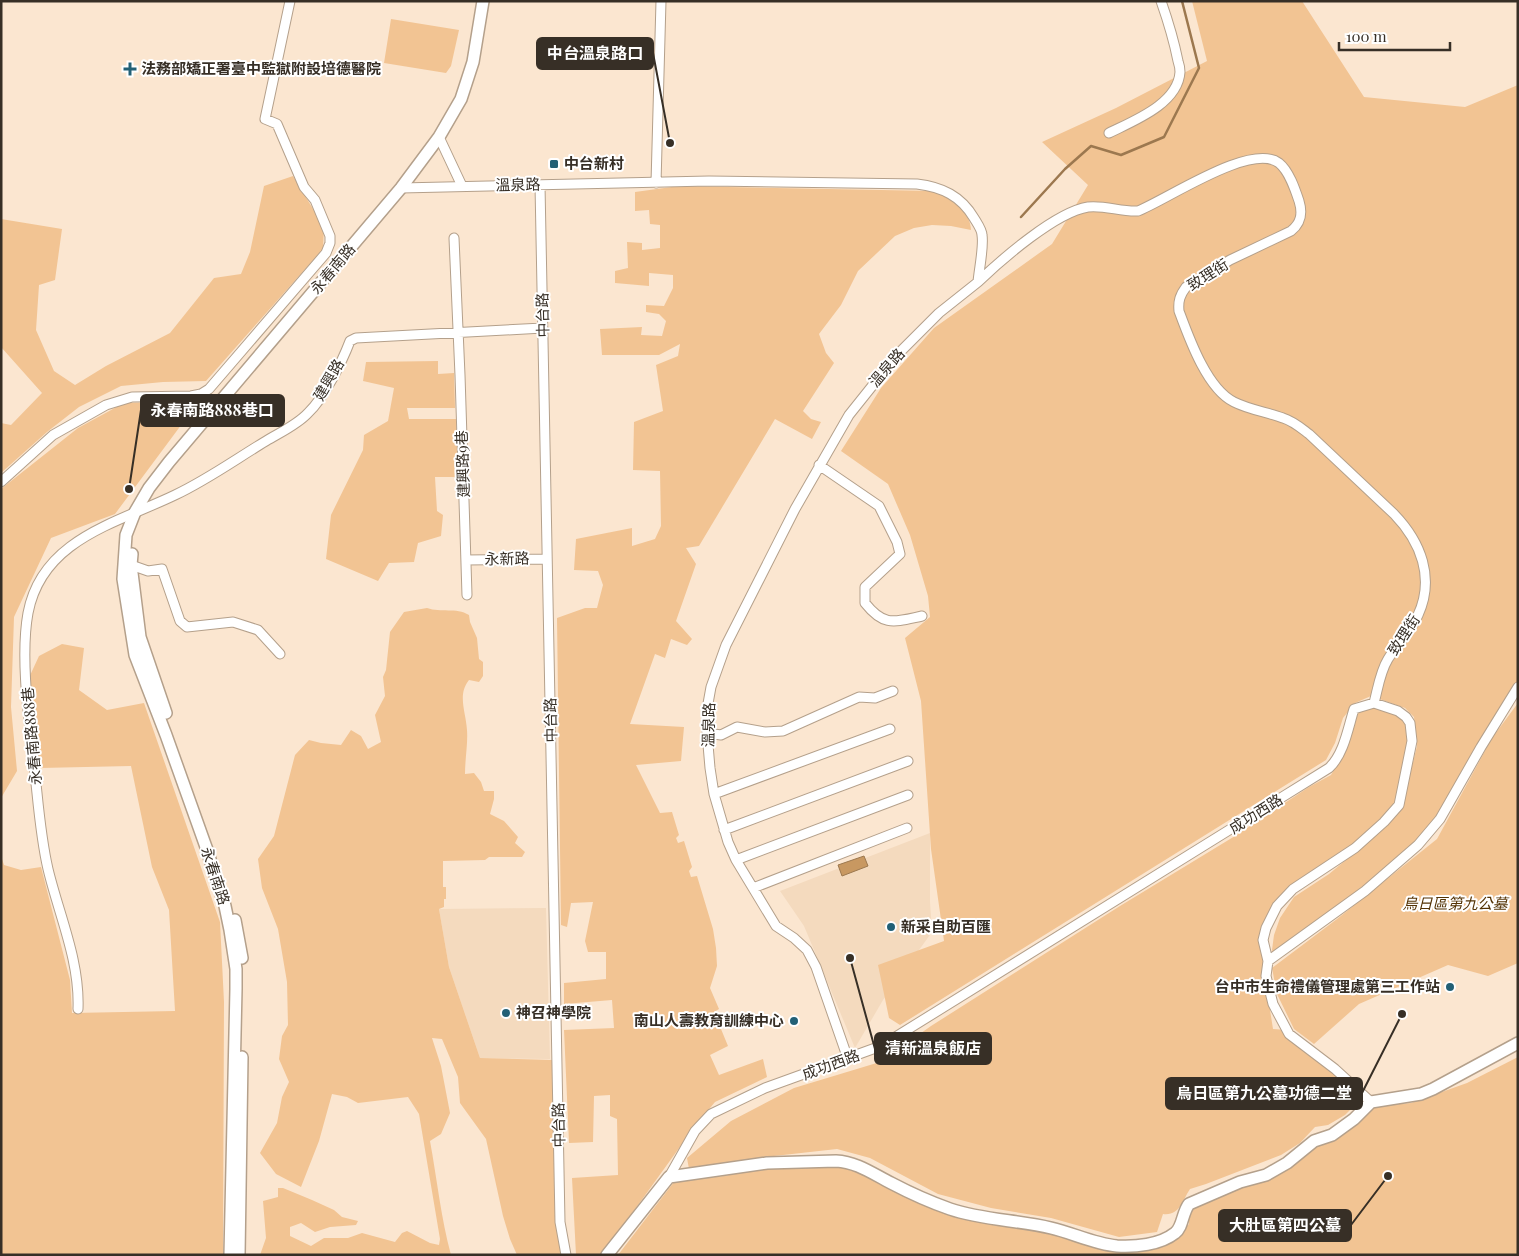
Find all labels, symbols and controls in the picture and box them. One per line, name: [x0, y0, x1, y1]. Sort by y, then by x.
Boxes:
scale bar: [1339, 20, 1450, 52]
text: 100 m: [1346, 26, 1387, 46]
callout: 中台溫泉路口: [537, 38, 653, 69]
text: 中台溫泉路口: [547, 42, 643, 63]
place label: 法務部矯正署臺中監獄附設培德醫院: [141, 58, 381, 78]
marker: 法務部矯正署臺中監獄附設培德醫院: [123, 62, 137, 76]
place label: 中台新村: [564, 153, 624, 173]
marker: 中台新村: [548, 158, 560, 170]
street label: 溫泉路: [495, 174, 541, 194]
street label: 永春南路: [305, 239, 359, 298]
street label: 致理街: [1183, 254, 1232, 295]
street label: 中台路: [532, 292, 552, 338]
street label: 溫泉路: [864, 344, 909, 391]
street label: 建興路: [308, 355, 348, 404]
callout: 永春南路888巷口: [141, 395, 284, 426]
text: 永春南路888巷口: [151, 399, 273, 420]
street label: 建興路9巷: [451, 430, 473, 498]
street label: 永新路: [484, 548, 530, 568]
street label: 致理街: [1383, 610, 1424, 659]
street label: 永春南路888巷: [17, 686, 45, 786]
street label: 中台路: [540, 697, 560, 743]
street label: 溫泉路: [698, 702, 718, 748]
street label: 成功西路: [1225, 789, 1286, 838]
street label: 永春南路: [197, 844, 235, 907]
park label: 烏日區第九公墓: [1402, 893, 1510, 913]
place label: 新采自助百匯: [901, 916, 991, 936]
marker: 新采自助百匯: [885, 921, 897, 933]
place label: 台中市生命禮儀管理處第三工作站: [1215, 976, 1440, 996]
marker: 台中市生命禮儀管理處第三工作站: [1444, 981, 1456, 993]
place label: 神召神學院: [516, 1002, 591, 1022]
marker: 神召神學院: [500, 1007, 512, 1019]
place label: 南山人壽教育訓練中心: [634, 1010, 784, 1030]
marker: 南山人壽教育訓練中心: [788, 1015, 800, 1027]
callout: 清新溫泉飯店: [875, 1033, 991, 1064]
text: 清新溫泉飯店: [885, 1037, 981, 1058]
street label: 成功西路: [799, 1044, 862, 1084]
callout: 烏日區第九公墓功德二堂: [1166, 1078, 1362, 1109]
text: 烏日區第九公墓功德二堂: [1176, 1082, 1352, 1103]
street label: 中台路: [548, 1102, 568, 1148]
callout: 大肚區第四公墓: [1219, 1210, 1351, 1241]
text: 大肚區第四公墓: [1229, 1214, 1341, 1235]

